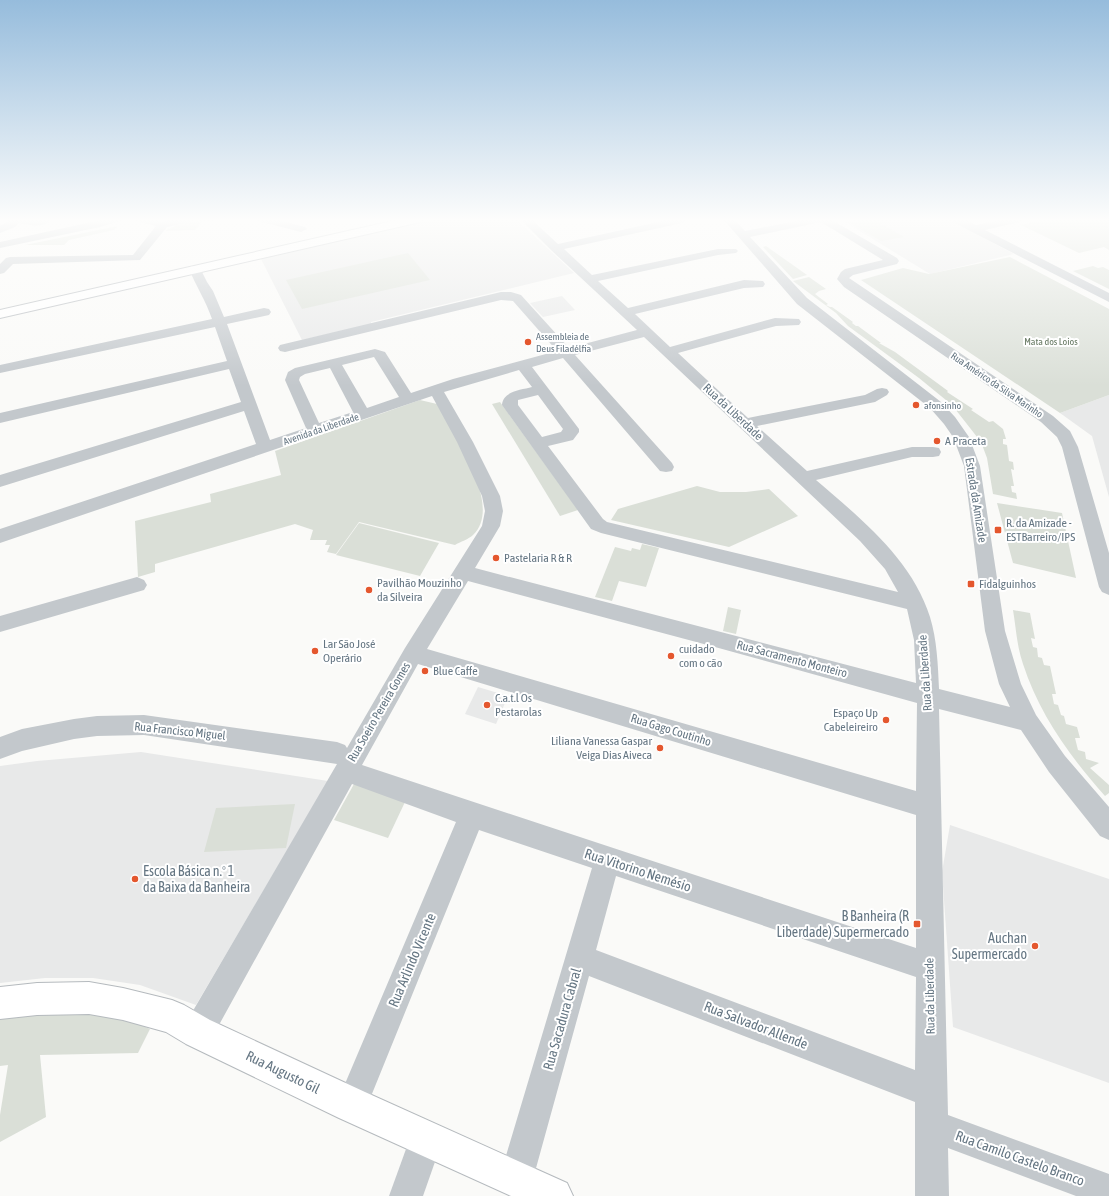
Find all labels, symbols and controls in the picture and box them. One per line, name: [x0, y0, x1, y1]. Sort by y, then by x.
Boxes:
place label: Assembleia de Deus Filadélfia: [536, 331, 591, 354]
park label: Mata dos Loios: [1024, 336, 1078, 347]
marker: Assembleia de Deus Filadélfia: [523, 337, 533, 347]
street label: Rua Américo da Silva Marinho: [949, 350, 1045, 420]
street label: Rua da Liberdade: [700, 381, 766, 443]
marker: afonsinho: [911, 400, 921, 410]
place label: afonsinho: [924, 400, 961, 411]
street label: Avenida da Liberdade: [282, 411, 361, 447]
place label: A Praceta: [945, 434, 986, 448]
marker: A Praceta: [932, 436, 942, 446]
street label: Estrada da Amizade: [962, 457, 990, 543]
place label: R. da Amizade - ESTBarreiro/IPS: [1006, 516, 1075, 544]
marker: R. da Amizade - ESTBarreiro/IPS: [993, 525, 1003, 535]
place label: Pastelaria R & R: [504, 551, 572, 565]
marker: Pastelaria R & R: [491, 553, 501, 563]
place label: Pavilhão Mouzinho da Silveira: [377, 576, 462, 604]
place label: Fidalguinhos: [979, 577, 1036, 591]
marker: Fidalguinhos: [966, 579, 976, 589]
marker: Pavilhão Mouzinho da Silveira: [364, 585, 374, 595]
street label: Rua da Liberdade: [915, 634, 935, 712]
place label: Lar São José Operário: [323, 637, 375, 665]
street label: Rua Sacramento Monteiro: [735, 638, 849, 681]
place label: cuidado com o cão: [679, 642, 723, 670]
marker: Lar São José Operário: [310, 646, 320, 656]
marker: cuidado com o cão: [666, 651, 676, 661]
street label: Rua Soeiro Pereira Gomes: [345, 660, 413, 764]
place label: Blue Caffe: [433, 664, 478, 678]
marker: Blue Caffe: [420, 666, 430, 676]
place label: C.a.t.l Os Pestarolas: [495, 691, 542, 719]
marker: C.a.t.l Os Pestarolas: [482, 700, 492, 710]
place label: Espaço Up Cabeleireiro: [824, 706, 878, 734]
street label: Rua Gago Coutinho: [629, 711, 713, 749]
marker: Espaço Up Cabeleireiro: [881, 715, 891, 725]
street label: Rua Francisco Miguel: [134, 719, 227, 743]
place label: Liliana Vanessa Gaspar Veiga Dias Aiveca: [551, 734, 652, 762]
marker: Liliana Vanessa Gaspar Veiga Dias Aiveca: [655, 743, 665, 753]
street label: Rua Vitorino Nemésio: [583, 845, 693, 895]
place label: Escola Básica n.º 1 da Baixa da Banheira: [143, 863, 250, 895]
marker: Escola Básica n.º 1 da Baixa da Banheira: [130, 874, 140, 884]
place label: B Banheira (R Liberdade) Supermercado: [777, 908, 909, 940]
street label: Rua Arlindo Vicente: [385, 911, 439, 1009]
marker: B Banheira (R Liberdade) Supermercado: [912, 919, 922, 929]
place label: Auchan Supermercado: [952, 930, 1027, 962]
marker: Auchan Supermercado: [1030, 941, 1040, 951]
street label: Rua da Liberdade: [922, 958, 938, 1034]
street label: Rua Sacadura Cabral: [540, 966, 584, 1072]
street label: Rua Salvador Allende: [702, 998, 810, 1052]
street label: Rua Augusto Gil: [243, 1047, 323, 1097]
street label: Rua Camilo Castelo Branco: [953, 1127, 1087, 1189]

